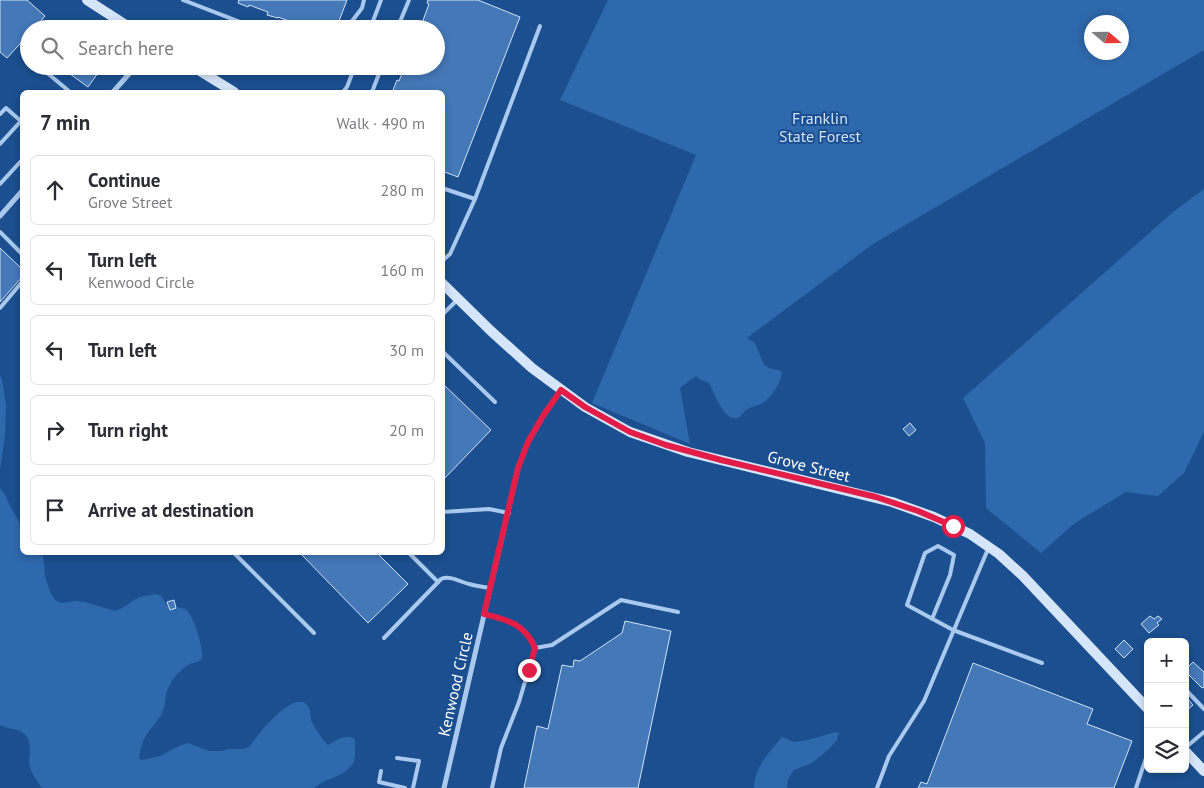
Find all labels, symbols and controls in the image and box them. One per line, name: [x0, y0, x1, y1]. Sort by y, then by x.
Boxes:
north arrow: [1084, 15, 1129, 60]
search box: [20, 20, 445, 75]
icon: search: [38, 34, 66, 62]
text: Search here: [78, 36, 174, 60]
park label: Franklin State Forest: [779, 108, 862, 146]
text: 7 min: [40, 109, 90, 136]
text: Walk · 490 m: [336, 113, 425, 133]
text: Continue: [88, 168, 160, 192]
icon: ahead: [41, 176, 69, 204]
text: 280 m: [381, 180, 424, 200]
text: Grove Street: [88, 192, 172, 212]
text: Turn left: [88, 248, 157, 272]
icon: left: [41, 256, 69, 284]
text: 160 m: [381, 260, 424, 280]
text: Kenwood Circle: [88, 272, 194, 292]
icon: left: [41, 336, 69, 364]
text: Turn left: [88, 338, 157, 362]
text: 30 m: [389, 340, 424, 360]
icon: right: [41, 416, 69, 444]
text: Turn right: [88, 418, 168, 442]
text: 20 m: [389, 420, 424, 440]
street label: Grove Street: [766, 446, 853, 486]
icon: arrive: [41, 496, 69, 524]
text: Arrive at destination: [88, 498, 254, 522]
route start: [942, 515, 965, 538]
street label: Kenwood Circle: [433, 630, 477, 738]
map controls: [1144, 638, 1189, 773]
button: +: [1144, 638, 1189, 683]
route end: [518, 659, 541, 682]
button: −: [1144, 683, 1189, 728]
button: layers: [1144, 728, 1189, 773]

